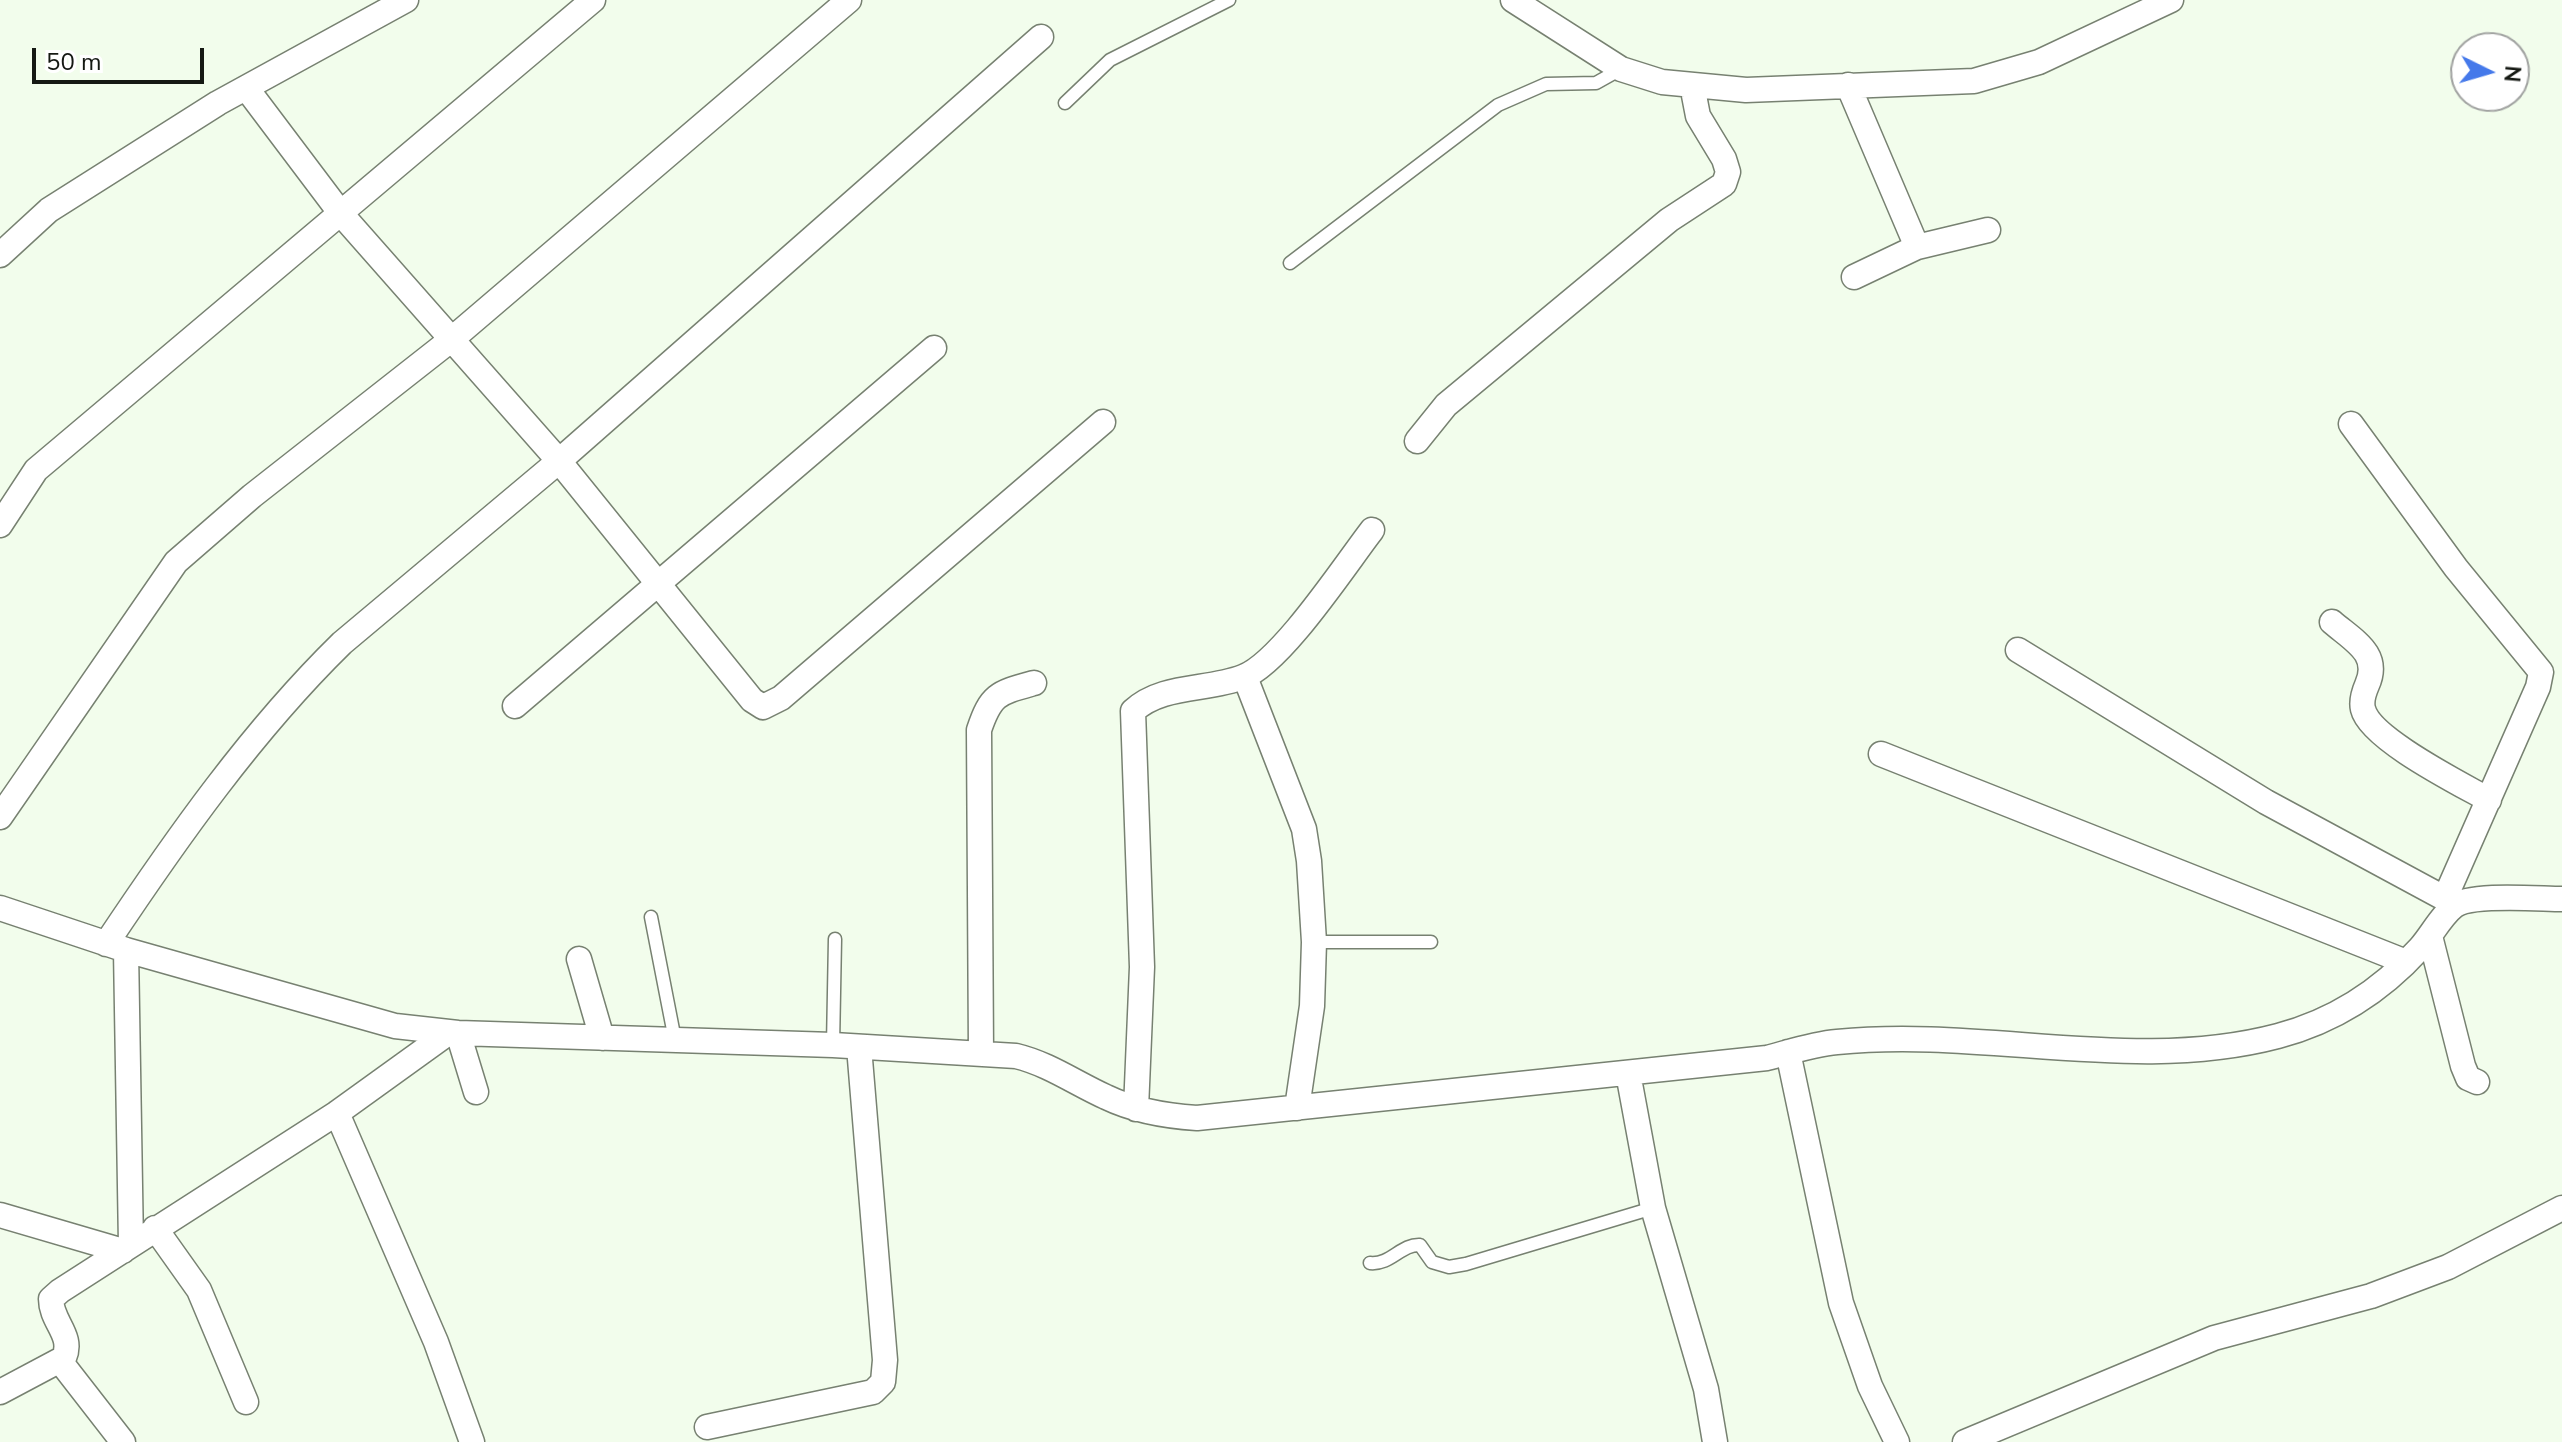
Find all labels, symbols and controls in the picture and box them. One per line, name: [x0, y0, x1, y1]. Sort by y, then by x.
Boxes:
scale bar: [36, 32, 208, 82]
north arrow: [2450, 32, 2530, 112]
text: 50 m: [46, 46, 102, 78]
text: N: [2496, 64, 2528, 83]

